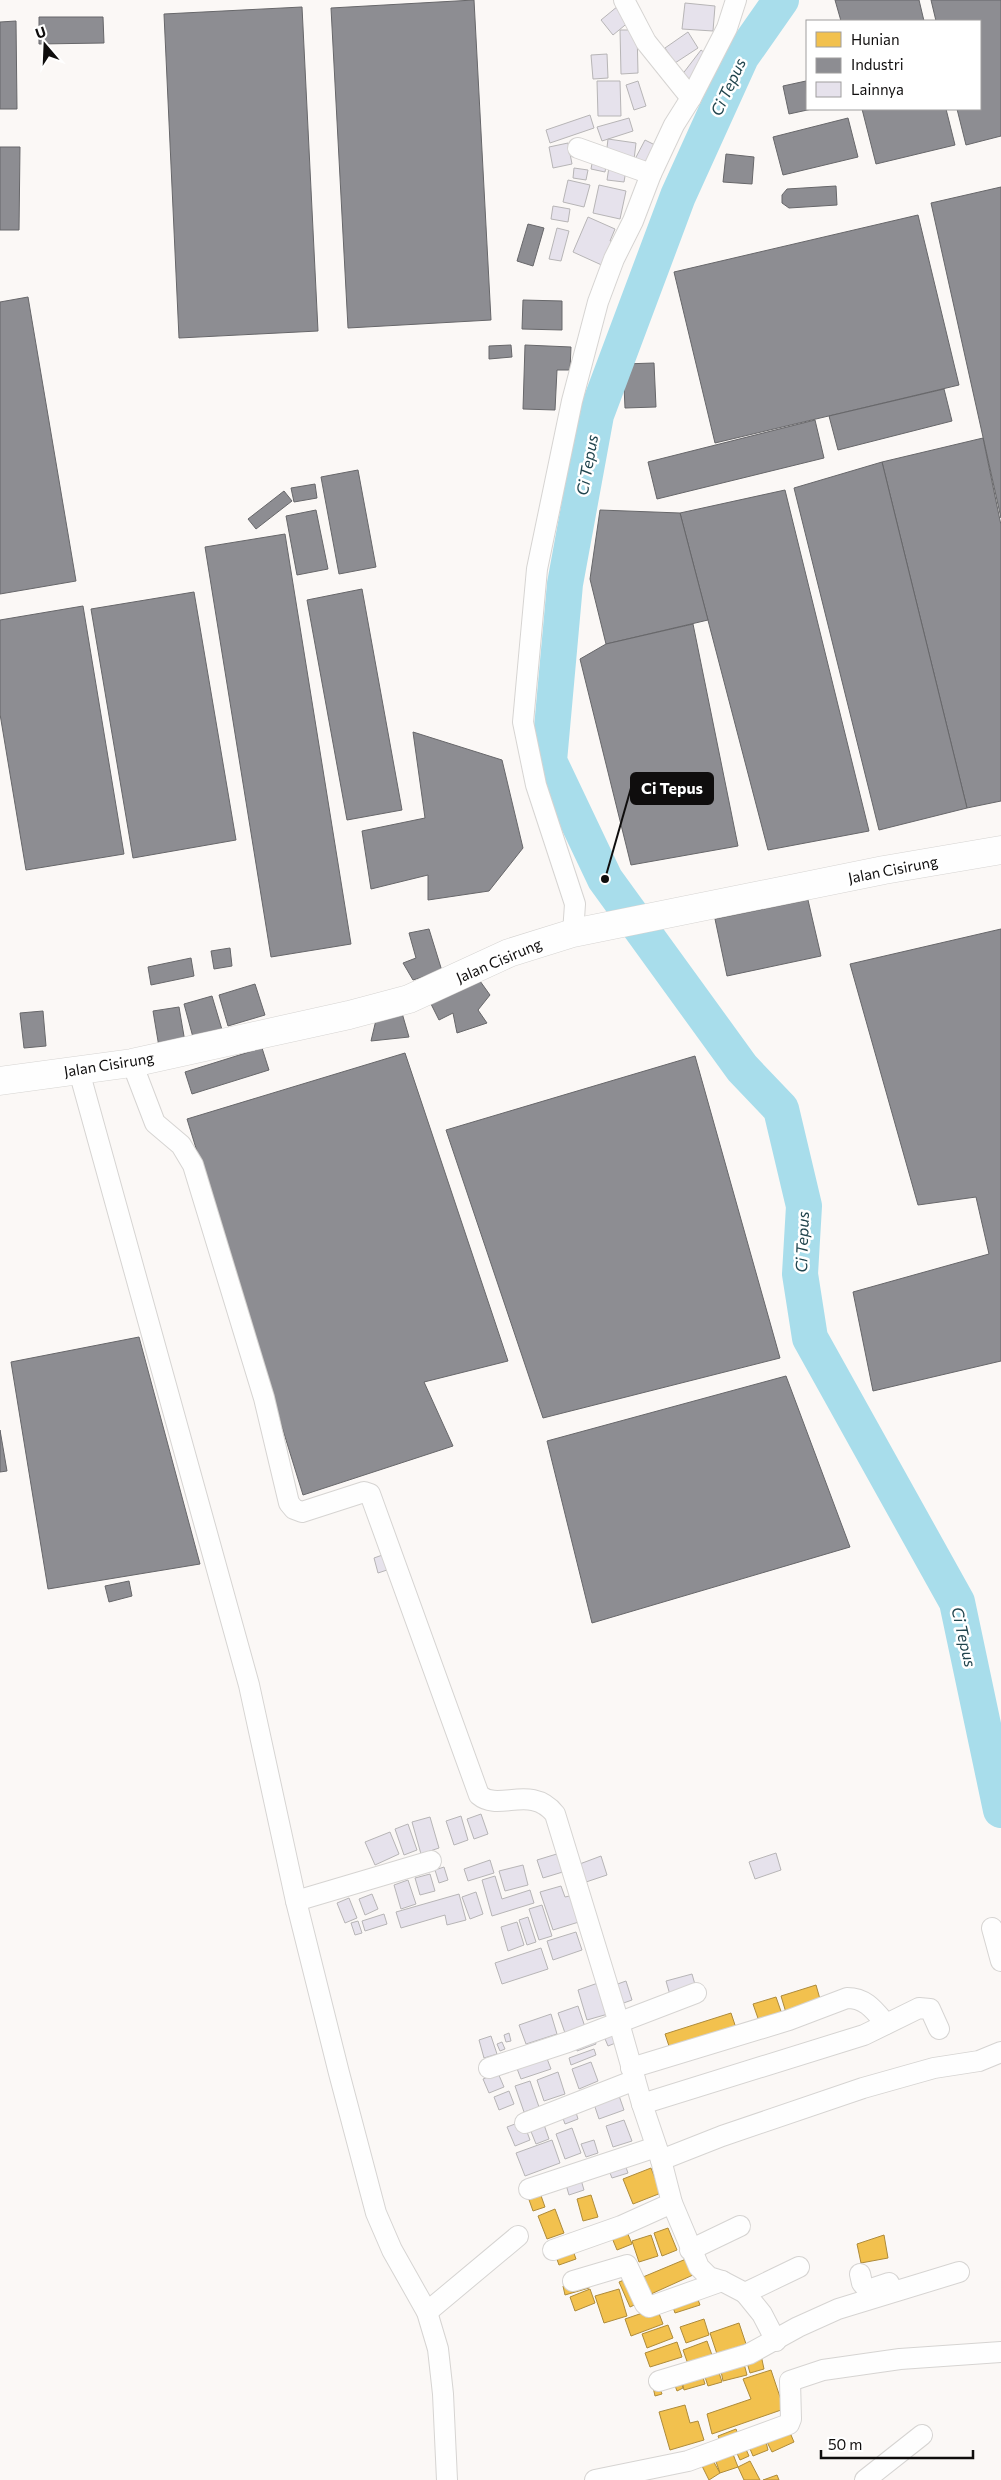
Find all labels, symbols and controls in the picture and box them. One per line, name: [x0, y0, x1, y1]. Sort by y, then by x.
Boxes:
north arrow: [20, 20, 70, 70]
legend: [806, 20, 981, 110]
text: U: [33, 23, 48, 42]
text: Hunian: [851, 30, 900, 48]
water label: Ci Tepus: [706, 55, 749, 119]
text: Industri: [851, 55, 904, 73]
text: Lainnya: [851, 80, 904, 98]
water label: Ci Tepus: [572, 433, 601, 497]
callout: Ci Tepus: [631, 773, 713, 804]
text: Ci Tepus: [641, 778, 703, 797]
street label: Jalan Cisirung: [846, 851, 939, 887]
street label: Jalan Cisirung: [453, 934, 544, 986]
street label: Jalan Cisirung: [62, 1048, 155, 1080]
water label: Ci Tepus: [791, 1211, 812, 1273]
water label: Ci Tepus: [948, 1605, 981, 1669]
scale bar: [821, 2428, 974, 2460]
text: 50 m: [828, 2435, 862, 2453]

